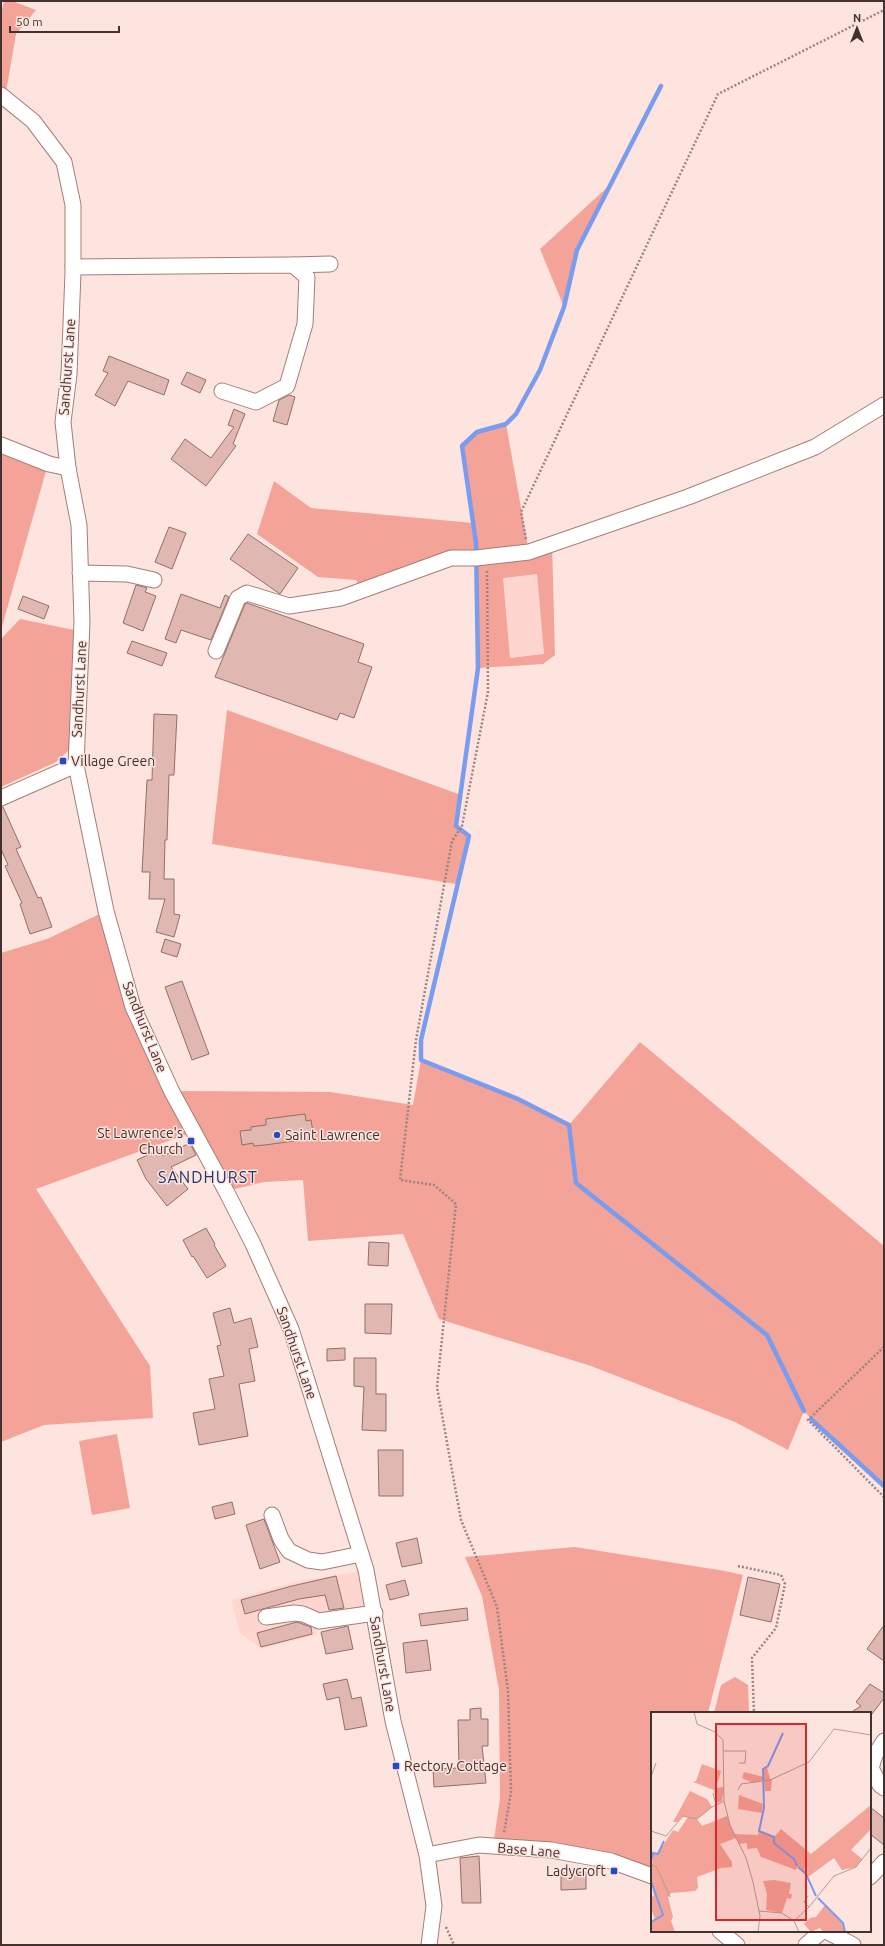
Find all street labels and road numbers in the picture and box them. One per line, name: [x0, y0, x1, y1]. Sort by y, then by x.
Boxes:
street label: Sandhurst Lane: [56, 318, 78, 416]
street label: Sandhurst Lane: [68, 640, 90, 738]
street label: Sandhurst Lane: [119, 979, 171, 1075]
street label: Sandhurst Lane: [274, 1305, 320, 1401]
street label: Sandhurst Lane: [367, 1615, 399, 1713]
street label: Base Lane: [497, 1839, 561, 1861]

